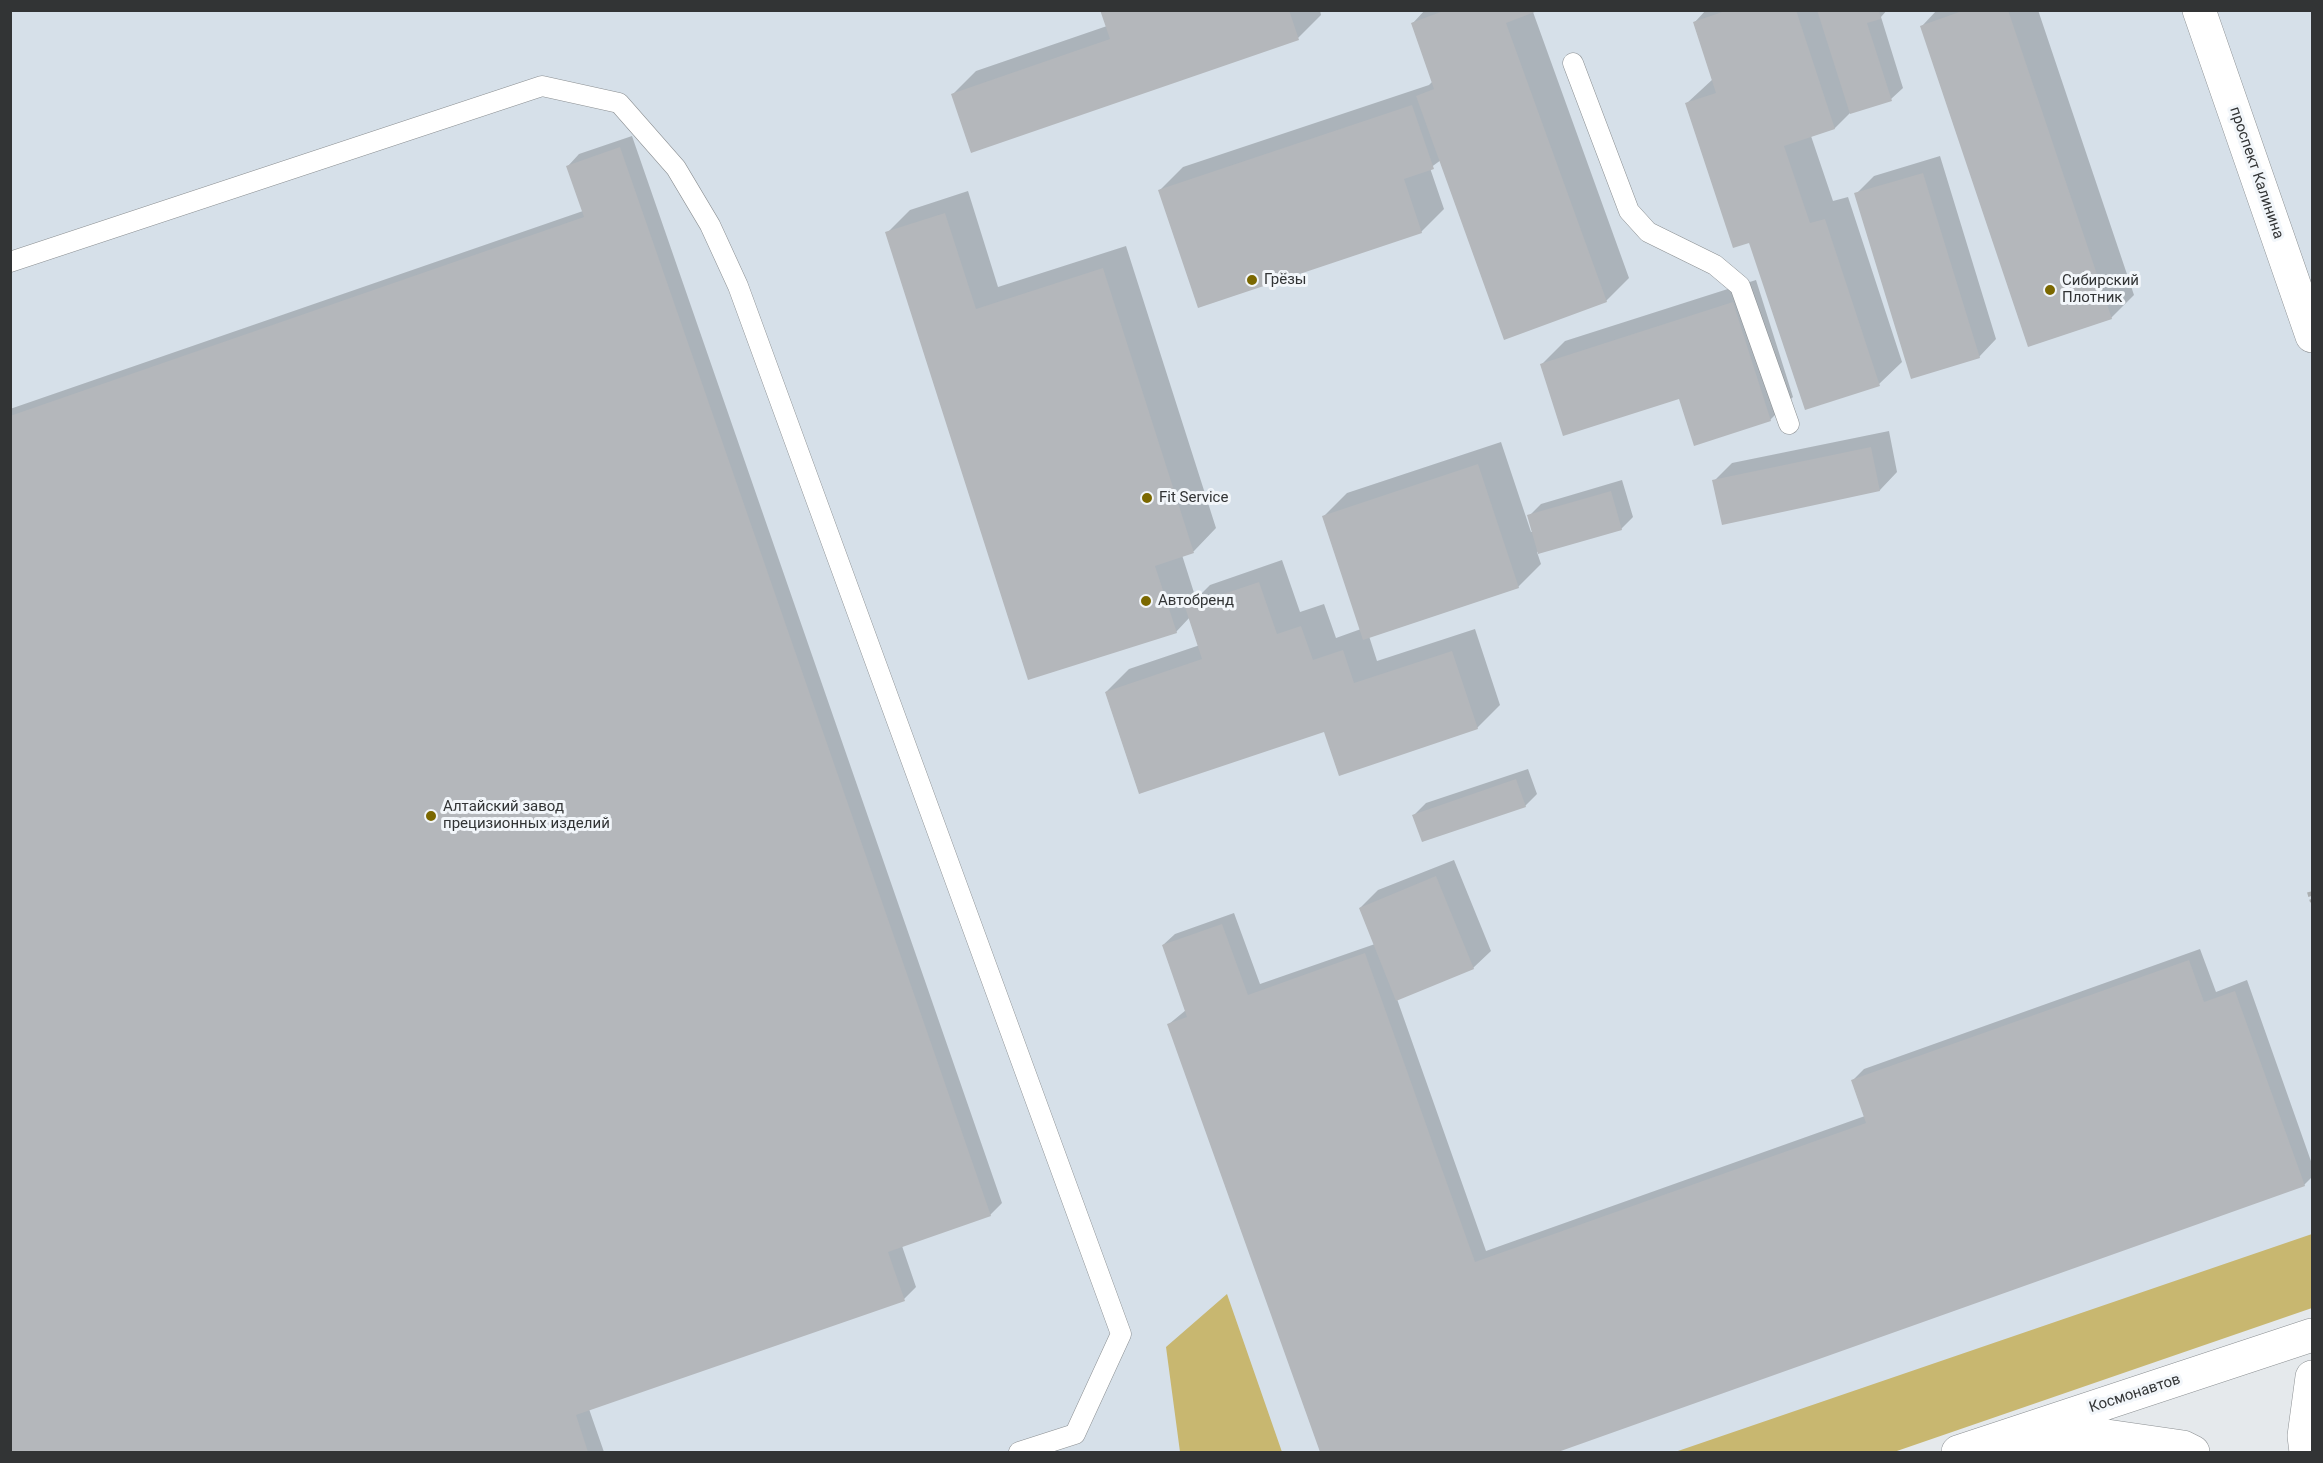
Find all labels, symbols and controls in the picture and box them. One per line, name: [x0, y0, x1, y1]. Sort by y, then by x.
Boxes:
street label: проспект Калинина: [2225, 105, 2287, 241]
place label: Грёзы: [1264, 271, 1306, 289]
place label: Сибирский Плотник: [2062, 272, 2139, 307]
marker: Грёзы: [1245, 273, 1259, 287]
marker: Сибирский Плотник: [2043, 283, 2057, 297]
place label: Fit Service: [1159, 489, 1228, 507]
marker: Fit Service: [1140, 491, 1154, 505]
place label: Автобренд: [1158, 592, 1234, 610]
marker: Автобренд: [1139, 594, 1153, 608]
place label: Алтайский завод прецизионных изделий: [443, 798, 610, 833]
marker: Алтайский завод прецизионных изделий: [424, 809, 438, 823]
street label: Космонавтов: [2087, 1371, 2183, 1417]

